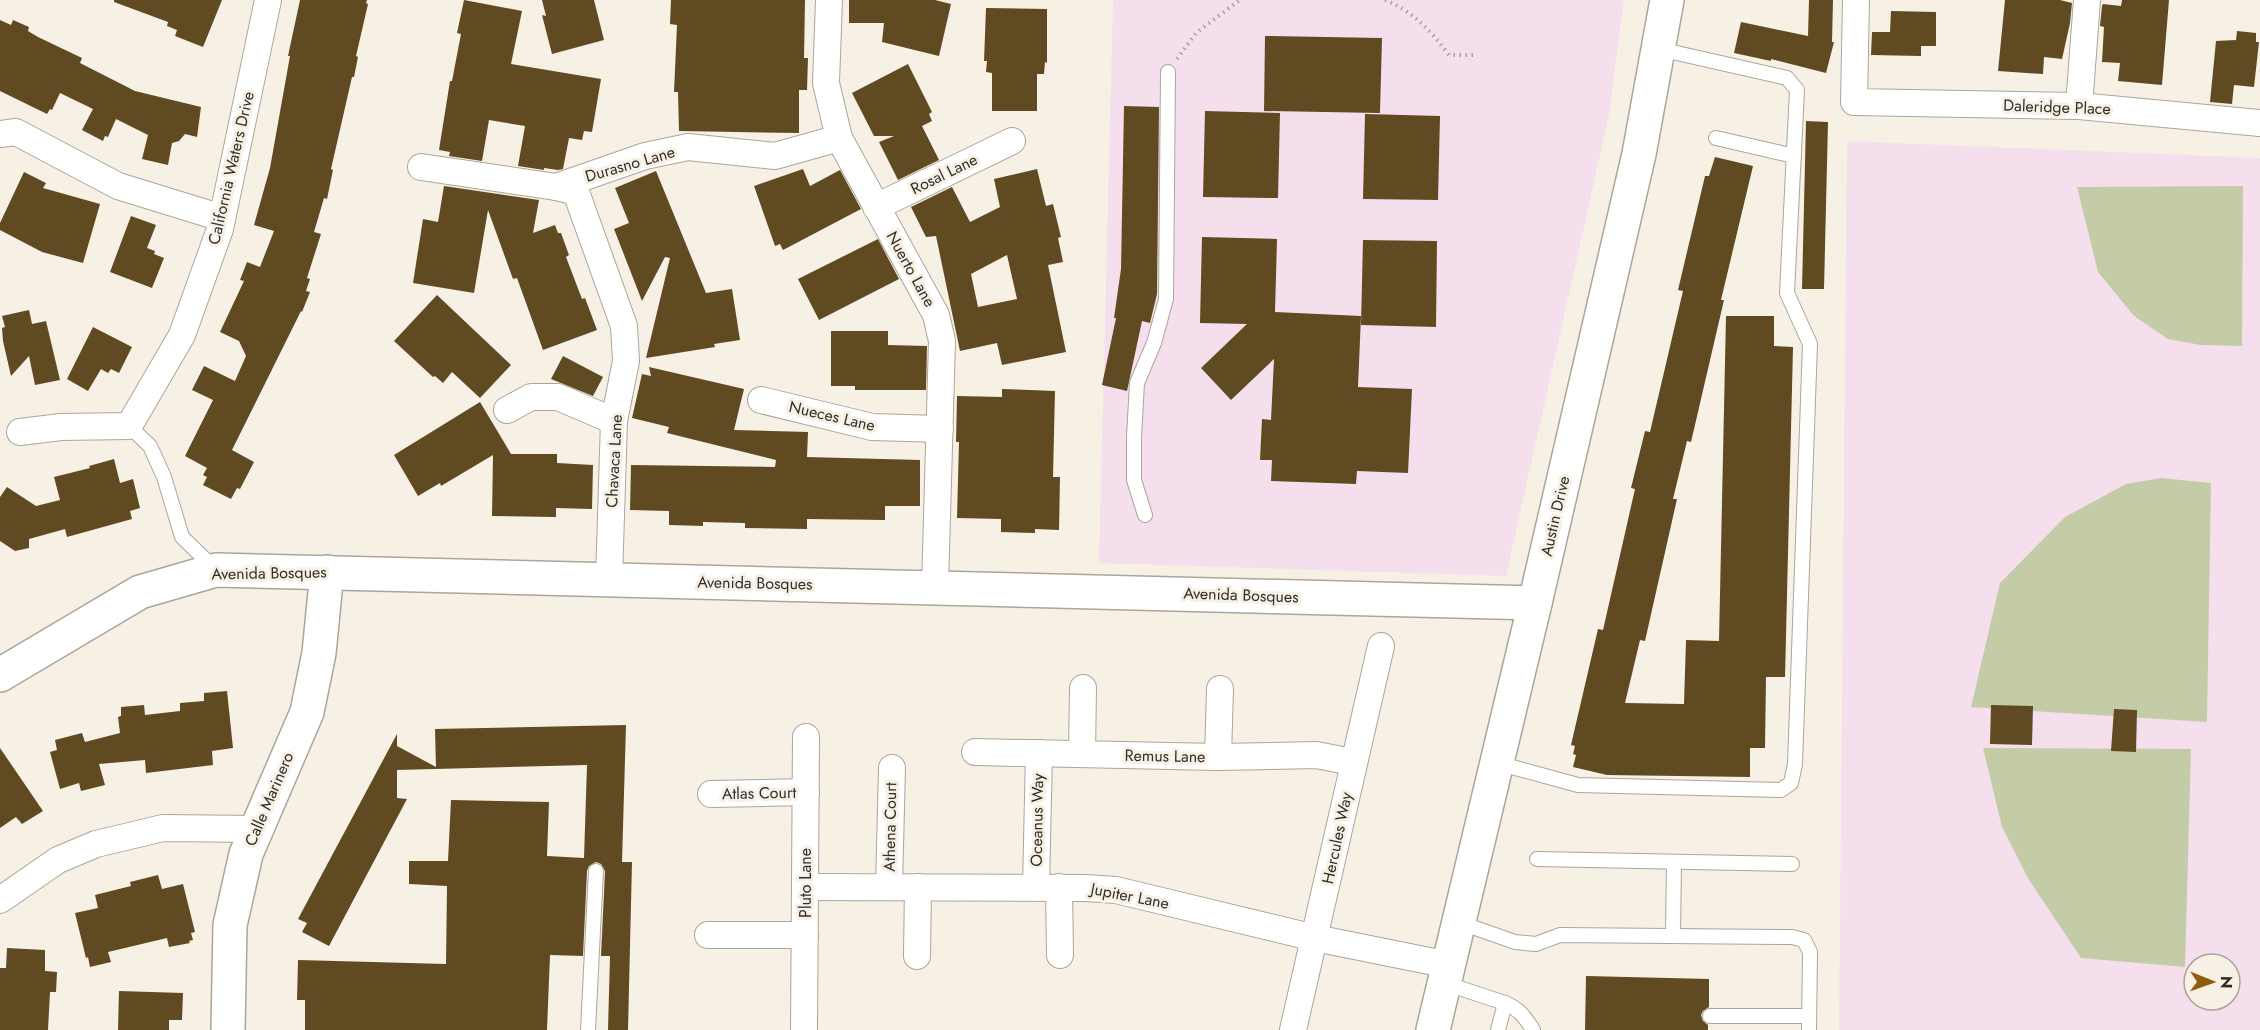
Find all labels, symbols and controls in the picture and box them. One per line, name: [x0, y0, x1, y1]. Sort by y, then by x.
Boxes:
street label: California Waters Drive: [202, 89, 260, 247]
street label: Daleridge Place: [2003, 94, 2111, 120]
street label: Durasno Lane: [582, 140, 678, 188]
street label: Rosal Lane: [907, 148, 981, 200]
street label: Nuerto Lane: [881, 227, 941, 311]
street label: Nueces Lane: [787, 395, 877, 437]
street label: Chavaca Lane: [600, 414, 628, 508]
street label: Austin Drive: [1535, 474, 1575, 558]
street label: Avenida Bosques: [211, 560, 327, 586]
street label: Avenida Bosques: [697, 570, 813, 596]
street label: Avenida Bosques: [1183, 581, 1299, 609]
street label: Remus Lane: [1124, 744, 1206, 768]
street label: Calle Marinero: [239, 748, 299, 850]
street label: Oceanus Way: [1025, 772, 1049, 867]
street label: Atlas Court: [722, 781, 797, 805]
street label: Athena Court: [878, 782, 902, 872]
street label: Hercules Way: [1316, 789, 1358, 886]
street label: Pluto Lane: [794, 848, 817, 918]
street label: Jupiter Lane: [1087, 877, 1171, 915]
north arrow: [2182, 952, 2242, 1012]
text: N: [2215, 976, 2238, 989]

